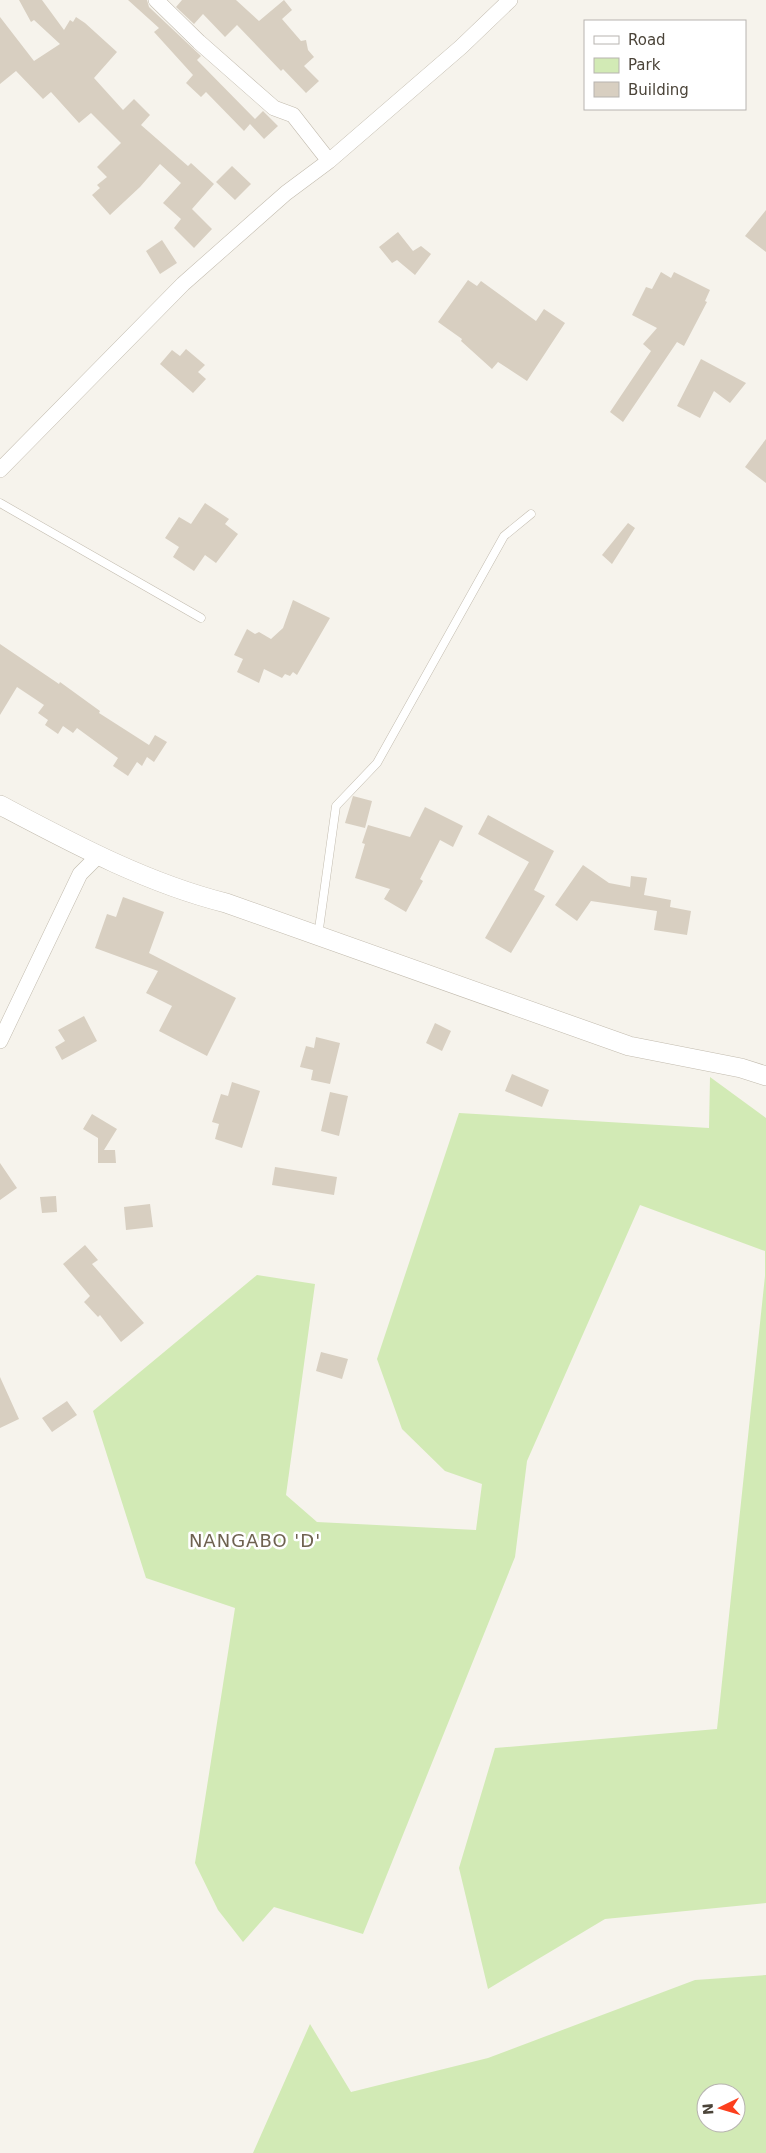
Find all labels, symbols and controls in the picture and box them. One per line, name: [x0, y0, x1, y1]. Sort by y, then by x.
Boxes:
legend: [584, 20, 746, 110]
text: Road: [628, 31, 666, 49]
text: Park: [628, 56, 661, 74]
text: Building: [628, 81, 689, 99]
district label: NANGABO 'D': [189, 1530, 321, 1551]
north arrow: [696, 2083, 746, 2133]
text: N: [700, 2103, 717, 2116]

